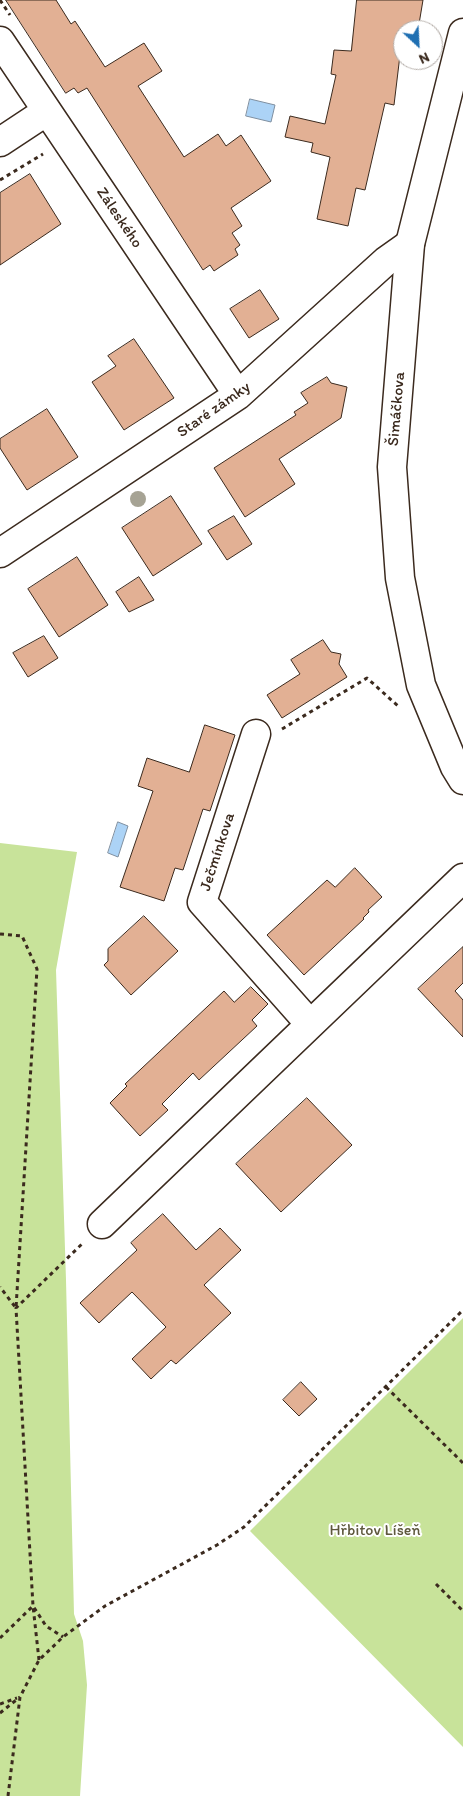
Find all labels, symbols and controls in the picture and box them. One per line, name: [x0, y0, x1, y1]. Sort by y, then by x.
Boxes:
north arrow: [393, 20, 443, 70]
text: N: [416, 48, 432, 68]
street label: Záleského: [92, 184, 146, 252]
street label: Šimáčkova: [384, 371, 410, 447]
street label: Staré zámky: [174, 378, 254, 442]
street label: Ječmínkova: [196, 810, 240, 894]
park label: Hřbitov Líšeň: [330, 1521, 420, 1541]

